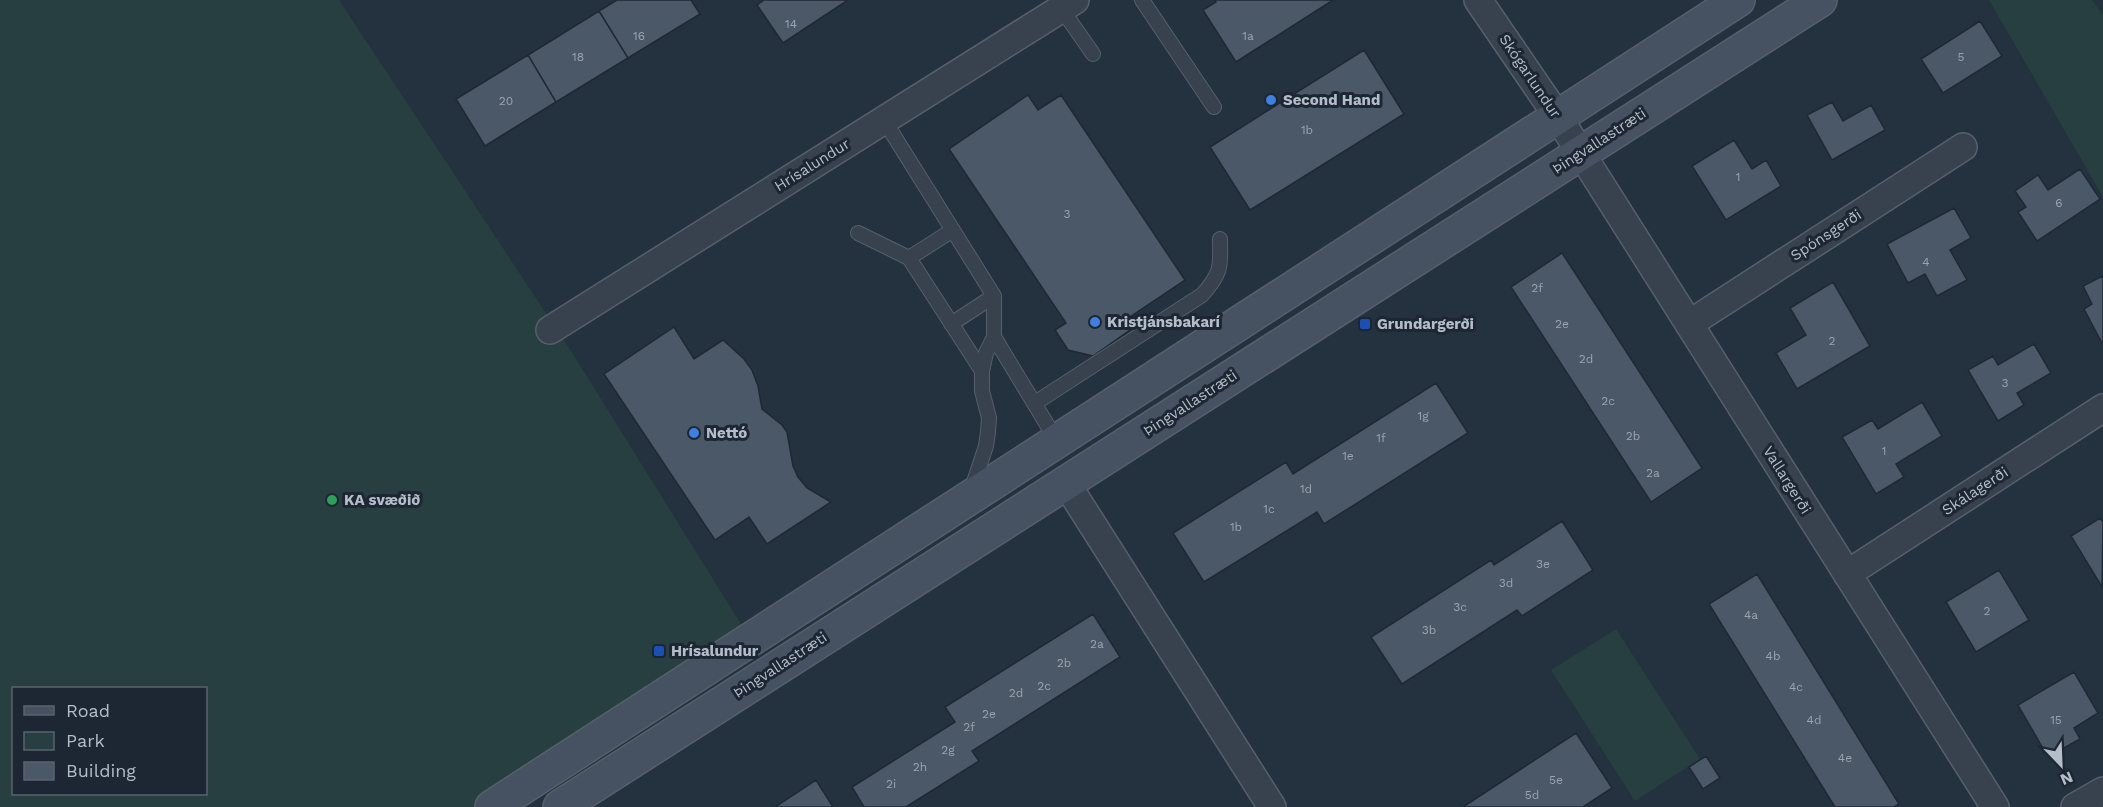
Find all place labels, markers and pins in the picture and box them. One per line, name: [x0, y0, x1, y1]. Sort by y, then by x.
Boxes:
place label: Second Hand: [1283, 91, 1380, 109]
marker: Second Hand: [1264, 93, 1278, 107]
place label: Kristjánsbakarí: [1107, 313, 1221, 331]
marker: Kristjánsbakarí: [1088, 315, 1102, 329]
place label: Grundargerði: [1377, 315, 1474, 333]
marker: Grundargerði: [1358, 317, 1372, 331]
place label: Nettó: [706, 424, 747, 442]
marker: Nettó: [687, 426, 701, 440]
place label: KA svæðið: [344, 491, 420, 509]
marker: KA svæðið: [325, 493, 339, 507]
place label: Hrísalundur: [671, 642, 759, 660]
marker: Hrísalundur: [652, 644, 666, 658]

